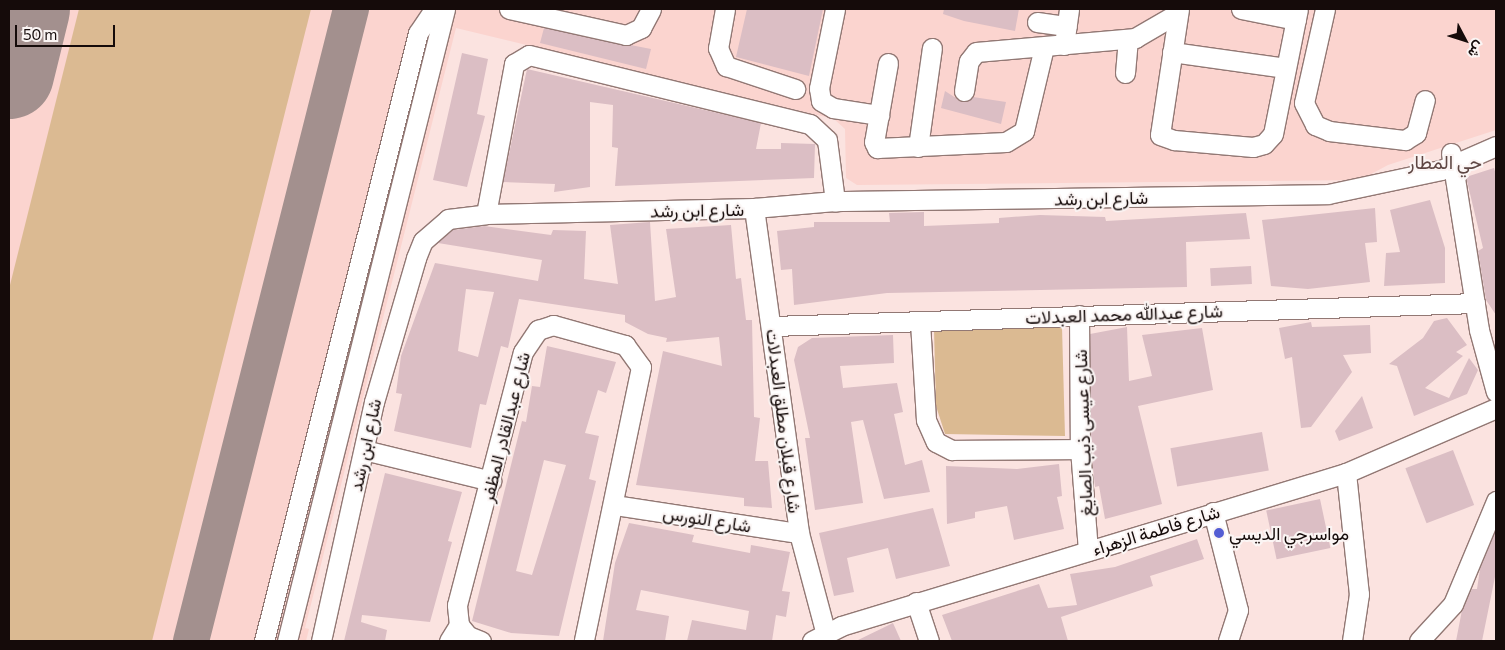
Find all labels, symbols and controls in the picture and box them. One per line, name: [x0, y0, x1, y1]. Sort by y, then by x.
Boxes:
scale bar: [18, 15, 118, 47]
north arrow: [1440, 15, 1490, 65]
text: 50 m: [23, 25, 57, 43]
text: ش: [1465, 38, 1489, 62]
district label: حي المطار: [1408, 151, 1482, 173]
street label: شارع ابن رشد: [1054, 186, 1148, 210]
street label: شارع ابن رشد: [650, 198, 744, 222]
street label: شارع عبدالله محمد العبدلات: [1025, 300, 1223, 328]
street label: شارع قبلان مطلق العبدلات: [762, 328, 806, 514]
street label: شارع عيسى ذيب الصايغ: [1069, 349, 1097, 517]
street label: شارع عبدالقادر المظفر: [476, 350, 534, 504]
street label: شارع ابن رشد: [345, 397, 385, 493]
street label: شارع فاطمة الزهراء: [1090, 500, 1222, 560]
street label: شارع النورس: [661, 501, 753, 537]
place label: مواسرجي الديسي: [1229, 522, 1349, 544]
marker: مواسرجي الديسي: [1213, 527, 1225, 539]

